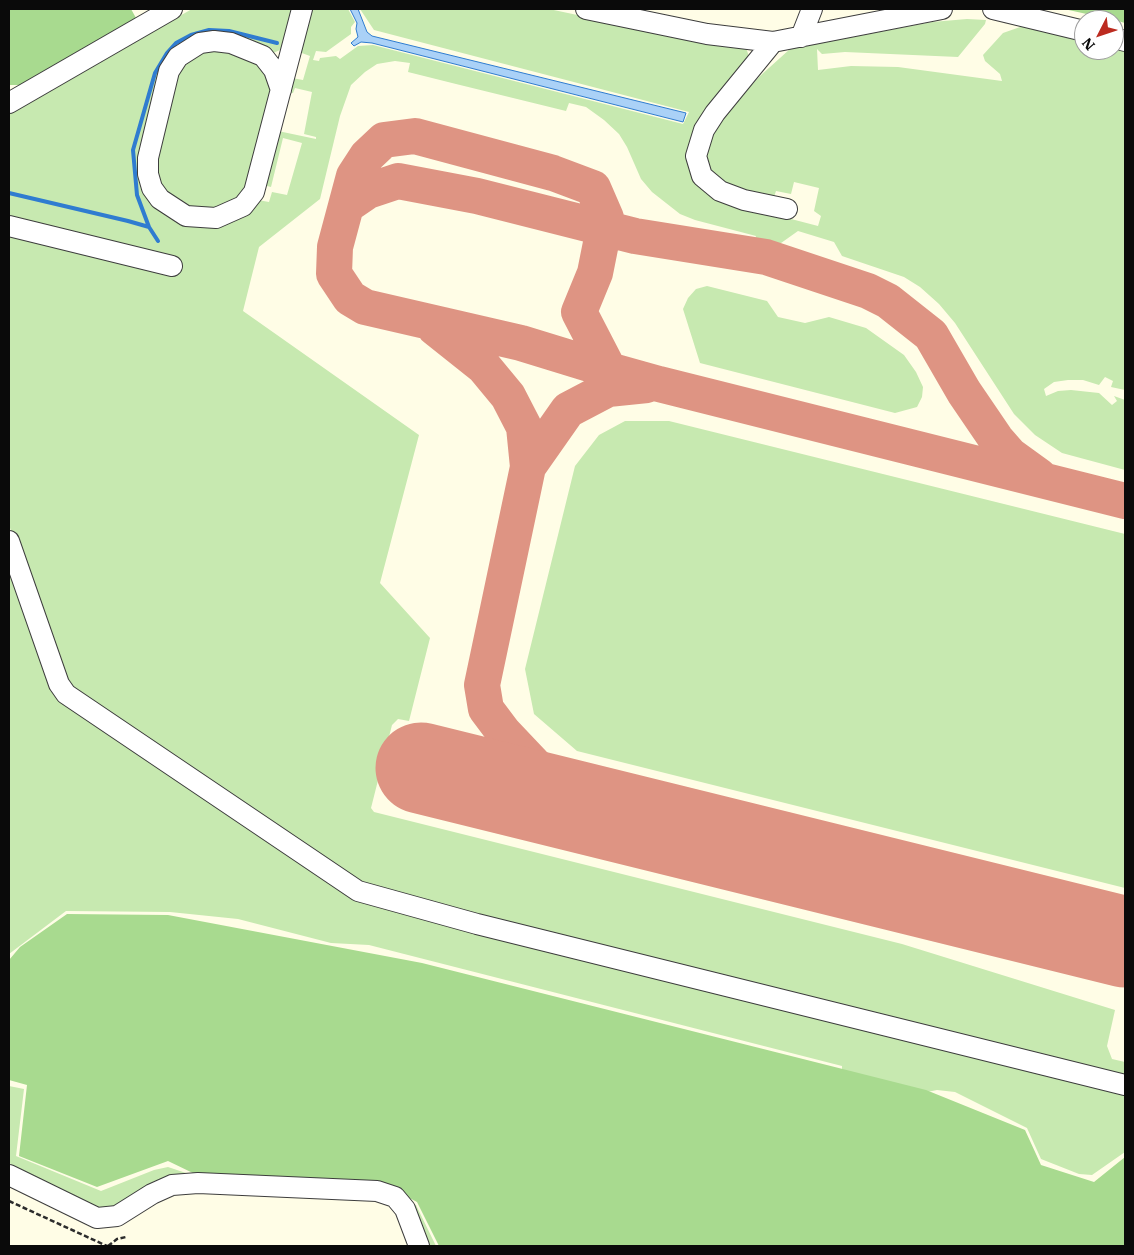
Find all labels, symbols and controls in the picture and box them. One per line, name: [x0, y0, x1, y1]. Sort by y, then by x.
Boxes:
north arrow: [1074, 10, 1124, 60]
text: N: [1078, 34, 1099, 54]

